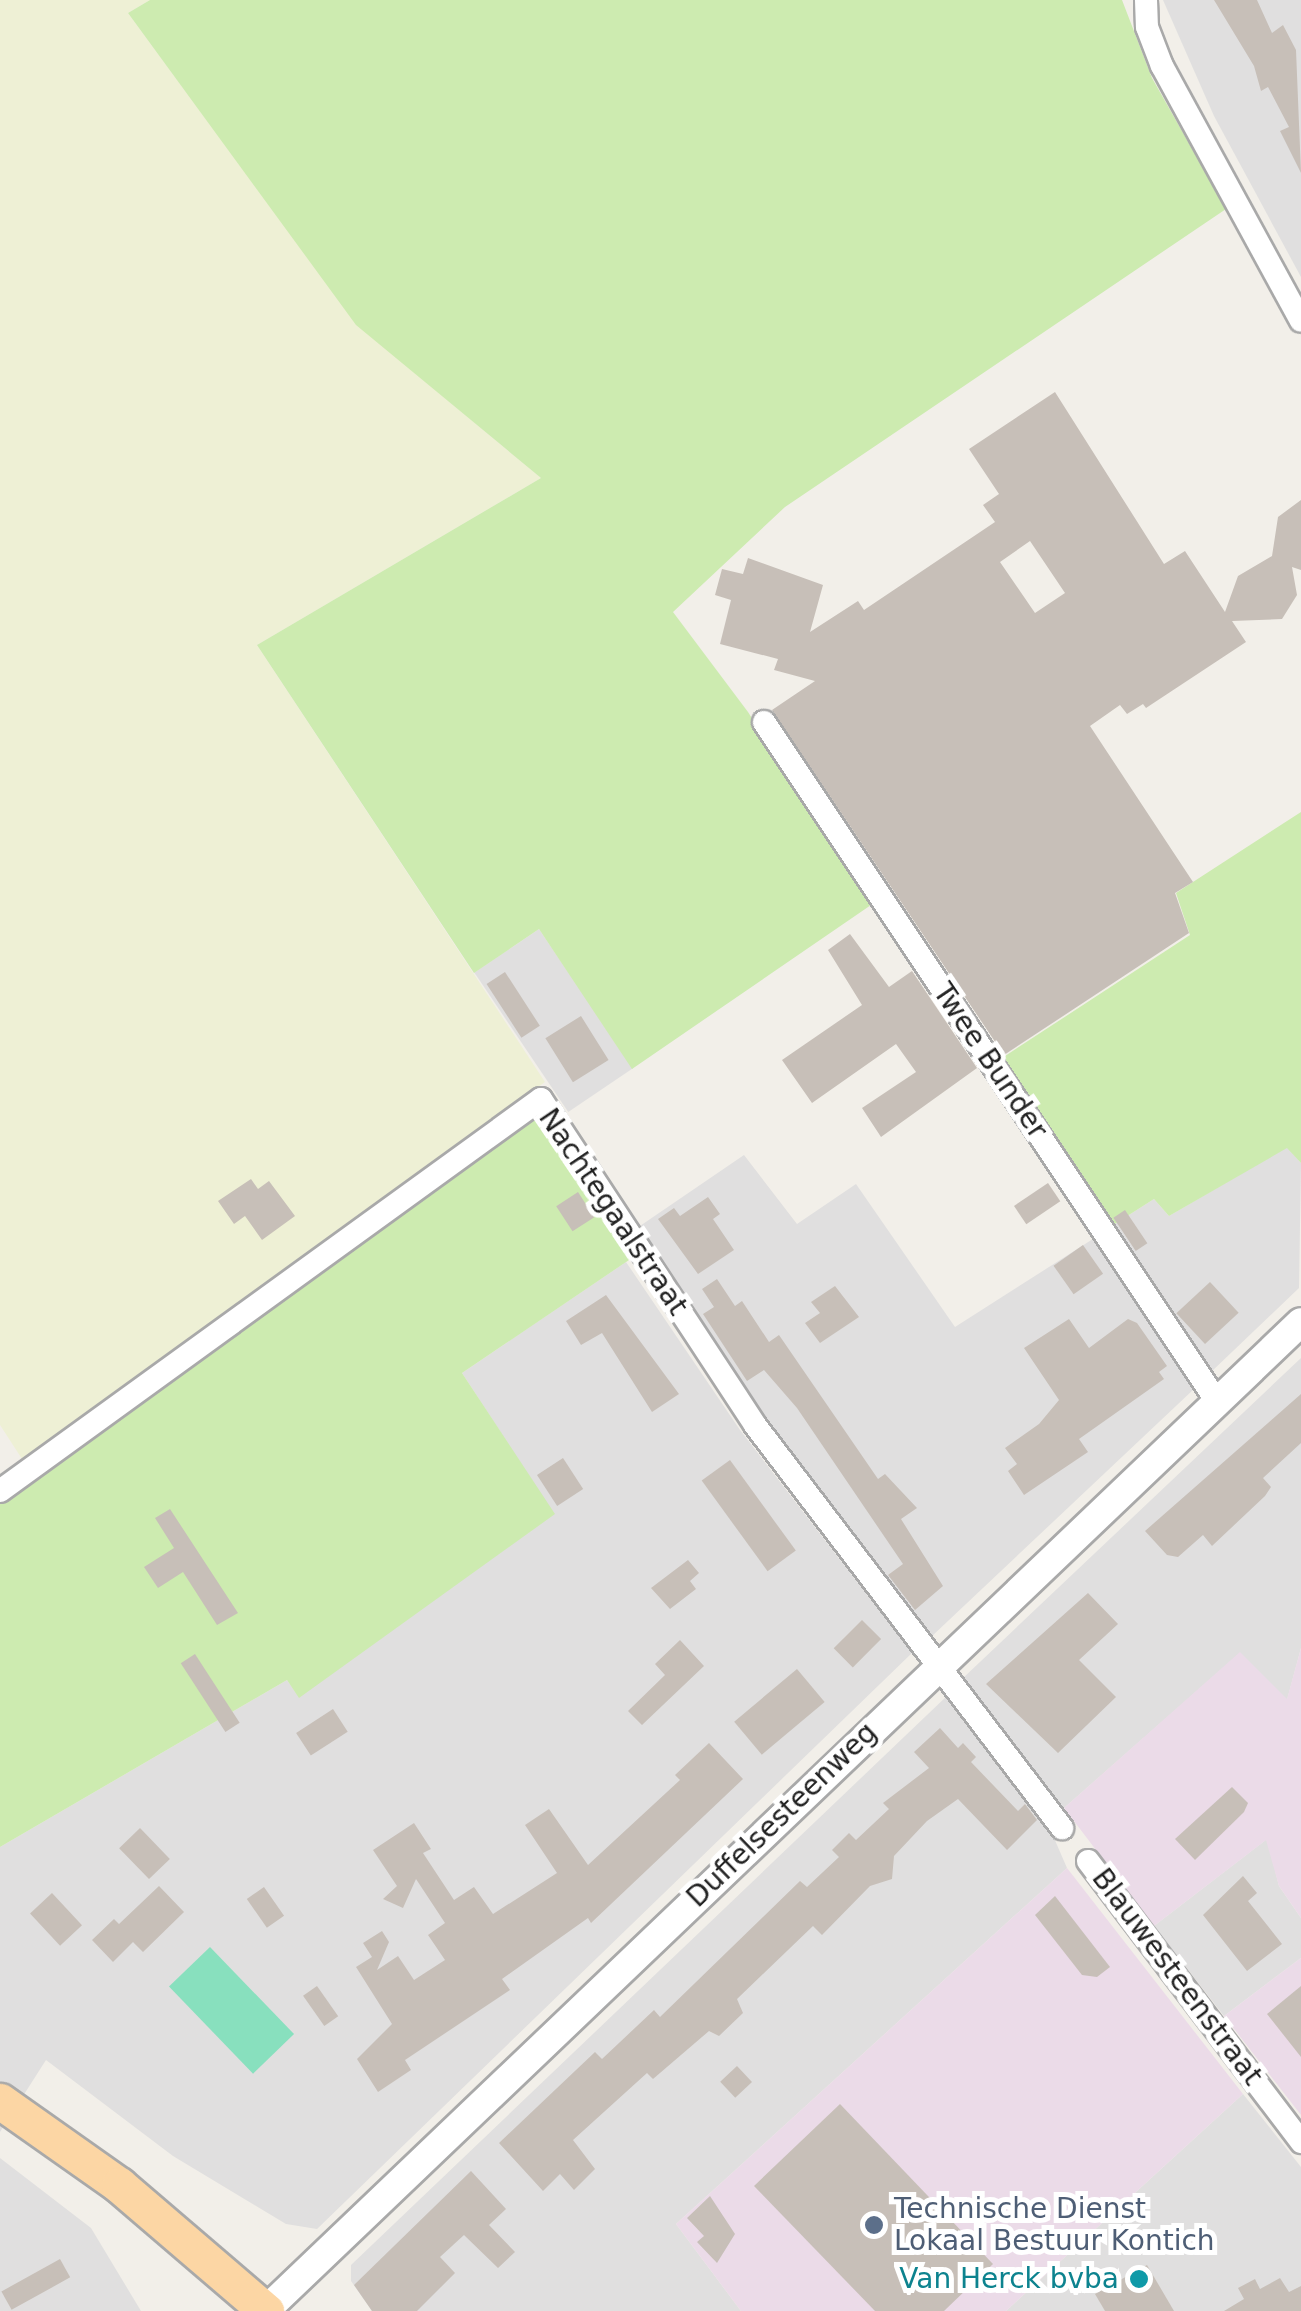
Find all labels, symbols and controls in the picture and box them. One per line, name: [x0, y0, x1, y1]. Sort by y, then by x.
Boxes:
street label: Twee Bunder: [926, 977, 1054, 1145]
street label: Nachtegaalstraat: [531, 1102, 695, 1322]
street label: Duffelsesteenweg: [680, 1716, 884, 1914]
street label: Blauwesteenstraat: [1085, 1862, 1269, 2092]
place label: Technische Dienst Lokaal Bestuur Kontich: [894, 2192, 1215, 2258]
marker: Technische Dienst Lokaal Bestuur Kontich: [863, 2214, 885, 2236]
place label: Van Herck bvba: [899, 2262, 1119, 2296]
marker: Van Herck bvba: [1128, 2268, 1150, 2290]

